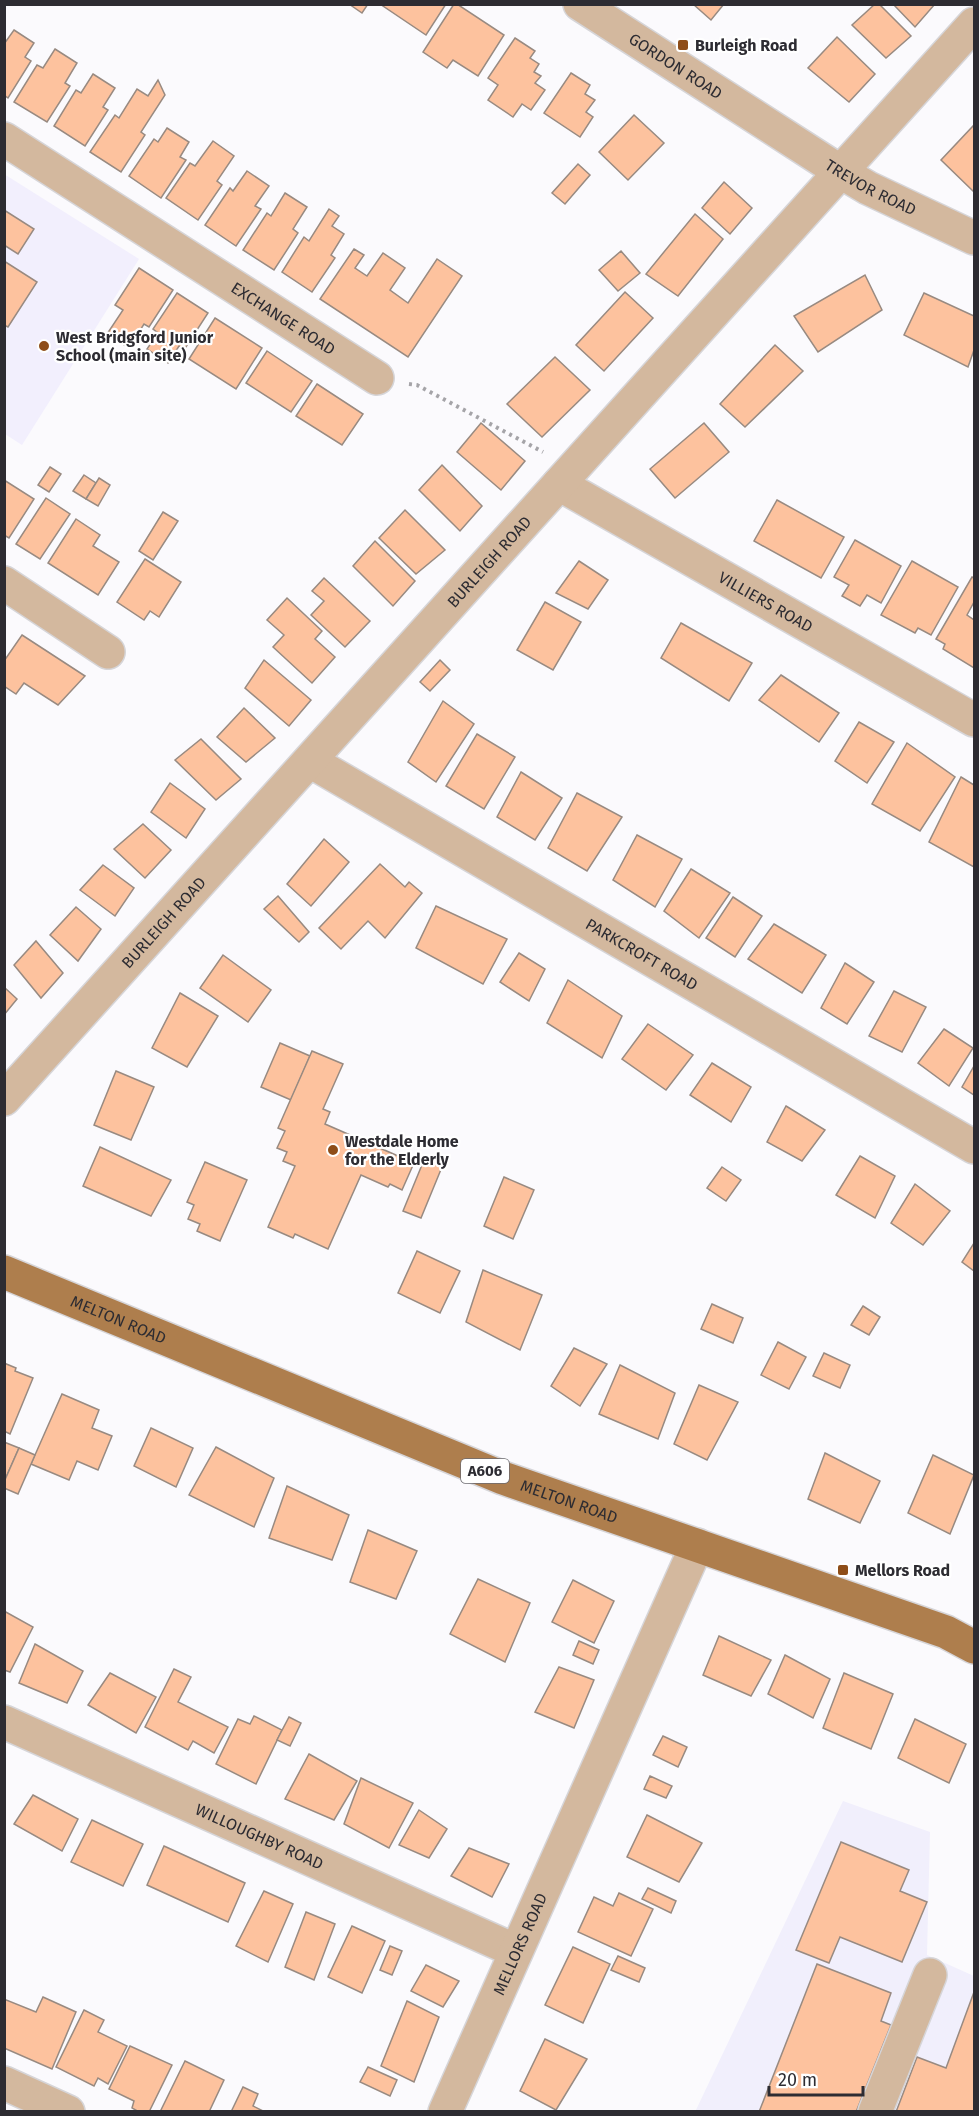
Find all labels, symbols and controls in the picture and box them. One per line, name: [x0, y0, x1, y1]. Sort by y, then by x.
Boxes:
street label: GORDON ROAD: [626, 29, 726, 103]
place label: Burleigh Road: [695, 36, 797, 55]
marker: Burleigh Road: [676, 38, 690, 52]
street label: TREVOR ROAD: [822, 155, 919, 219]
street label: EXCHANGE ROAD: [228, 278, 339, 358]
place label: West Bridgford Junior School (main site): [56, 328, 214, 365]
marker: West Bridgford Junior School (main site): [37, 339, 51, 353]
street label: BURLEIGH ROAD: [443, 512, 535, 611]
street label: VILLIERS ROAD: [715, 567, 816, 636]
street label: BURLEIGH ROAD: [117, 873, 210, 972]
street label: PARKCROFT ROAD: [583, 914, 701, 994]
place label: Westdale Home for the Elderly: [345, 1132, 459, 1169]
marker: Westdale Home for the Elderly: [326, 1143, 340, 1157]
street label: MELTON ROAD: [68, 1291, 169, 1347]
road number: A606: [461, 1459, 509, 1483]
street label: MELTON ROAD: [518, 1475, 620, 1527]
place label: Mellors Road: [855, 1561, 950, 1580]
marker: Mellors Road: [836, 1563, 850, 1577]
street label: WILLOUGHBY ROAD: [193, 1799, 327, 1873]
street label: MELLORS ROAD: [489, 1890, 551, 1998]
scale bar: [769, 2059, 864, 2097]
text: 20 m: [778, 2069, 817, 2091]

